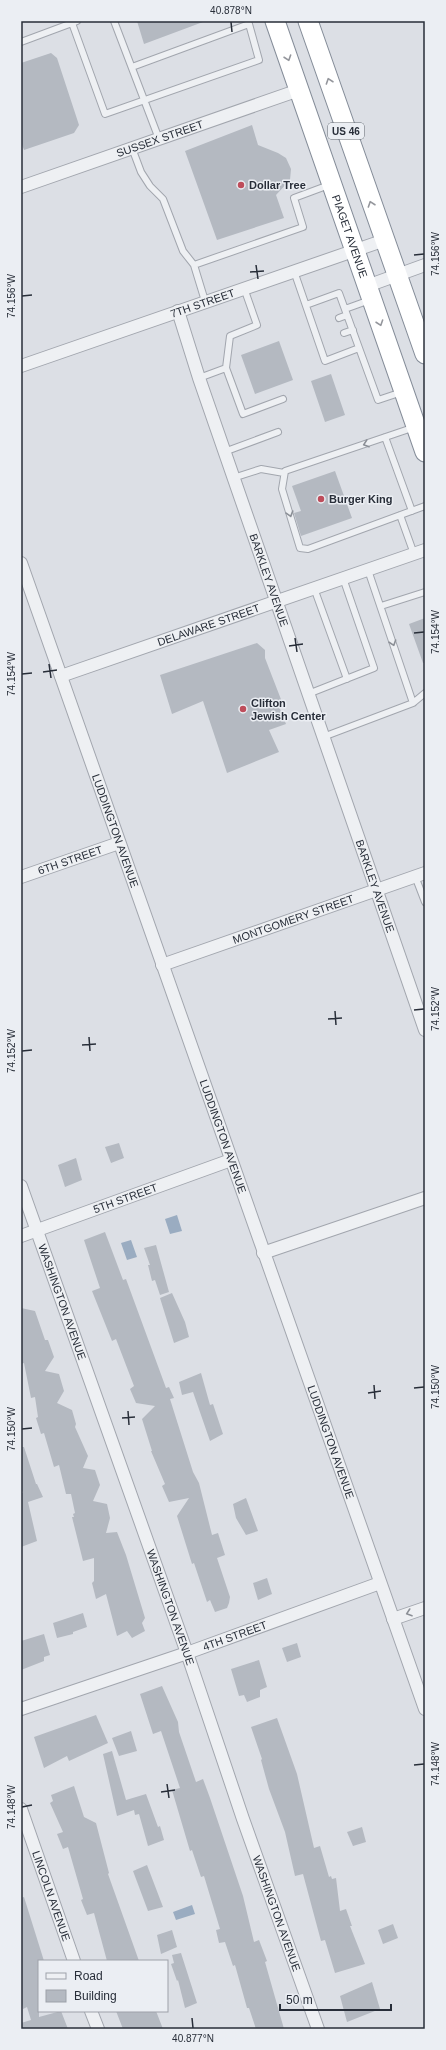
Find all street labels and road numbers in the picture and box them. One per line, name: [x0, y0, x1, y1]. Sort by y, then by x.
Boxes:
street label: SUSSEX STREET: [115, 118, 205, 159]
road number: US 46: [328, 123, 364, 139]
street label: PIAGET AVENUE: [330, 193, 370, 279]
street label: 7TH STREET: [169, 286, 236, 320]
street label: BARKLEY AVENUE: [247, 532, 291, 628]
street label: DELAWARE STREET: [156, 602, 261, 648]
street label: LUDDINGTON AVENUE: [90, 772, 141, 889]
street label: BARKLEY AVENUE: [353, 838, 397, 934]
street label: 6TH STREET: [36, 843, 104, 877]
street label: MONTGOMERY STREET: [231, 892, 356, 946]
street label: LUDDINGTON AVENUE: [198, 1078, 249, 1195]
street label: 5TH STREET: [92, 1181, 159, 1215]
street label: WASHINGTON AVENUE: [36, 1242, 88, 1361]
street label: LUDDINGTON AVENUE: [305, 1384, 356, 1500]
street label: WASHINGTON AVENUE: [145, 1548, 197, 1667]
street label: 4TH STREET: [201, 1618, 269, 1653]
street label: LINCOLN AVENUE: [30, 1849, 73, 1943]
street label: WASHINGTON AVENUE: [250, 1854, 303, 1973]

